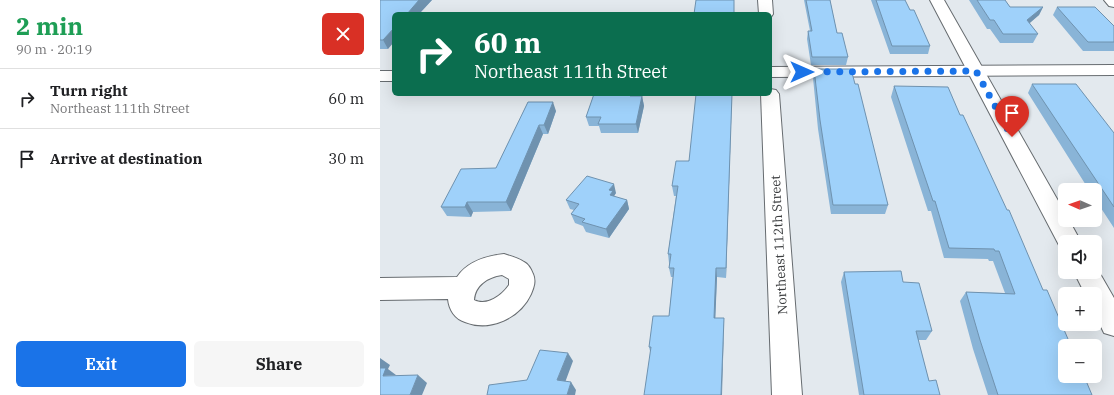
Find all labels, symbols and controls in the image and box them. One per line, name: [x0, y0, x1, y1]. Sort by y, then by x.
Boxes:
text: 2 min: [16, 10, 83, 42]
button: close: [322, 13, 364, 55]
text: 60 m: [474, 24, 541, 61]
icon: right: [408, 28, 460, 80]
text: 90 m · 20:19: [16, 41, 92, 58]
position arrow: [781, 51, 823, 93]
text: Northeast 111th Street: [474, 60, 667, 83]
text: Turn right: [50, 81, 128, 100]
icon: right: [16, 88, 38, 110]
text: 60 m: [328, 89, 364, 108]
pin: [995, 96, 1029, 137]
text: Northeast 111th Street: [50, 100, 190, 117]
icon: arrive: [1001, 102, 1023, 124]
icon: arrive: [16, 148, 38, 170]
text: Arrive at destination: [50, 149, 202, 168]
text: 30 m: [328, 149, 364, 168]
street label: Northeast 112th Street: [767, 174, 791, 315]
north arrow: [1058, 183, 1102, 227]
map controls: [1058, 183, 1102, 383]
button: sound: [1058, 235, 1102, 279]
button: +: [1058, 287, 1102, 331]
button: −: [1058, 339, 1102, 383]
button: Exit: [16, 341, 186, 387]
button: Share: [194, 341, 364, 387]

